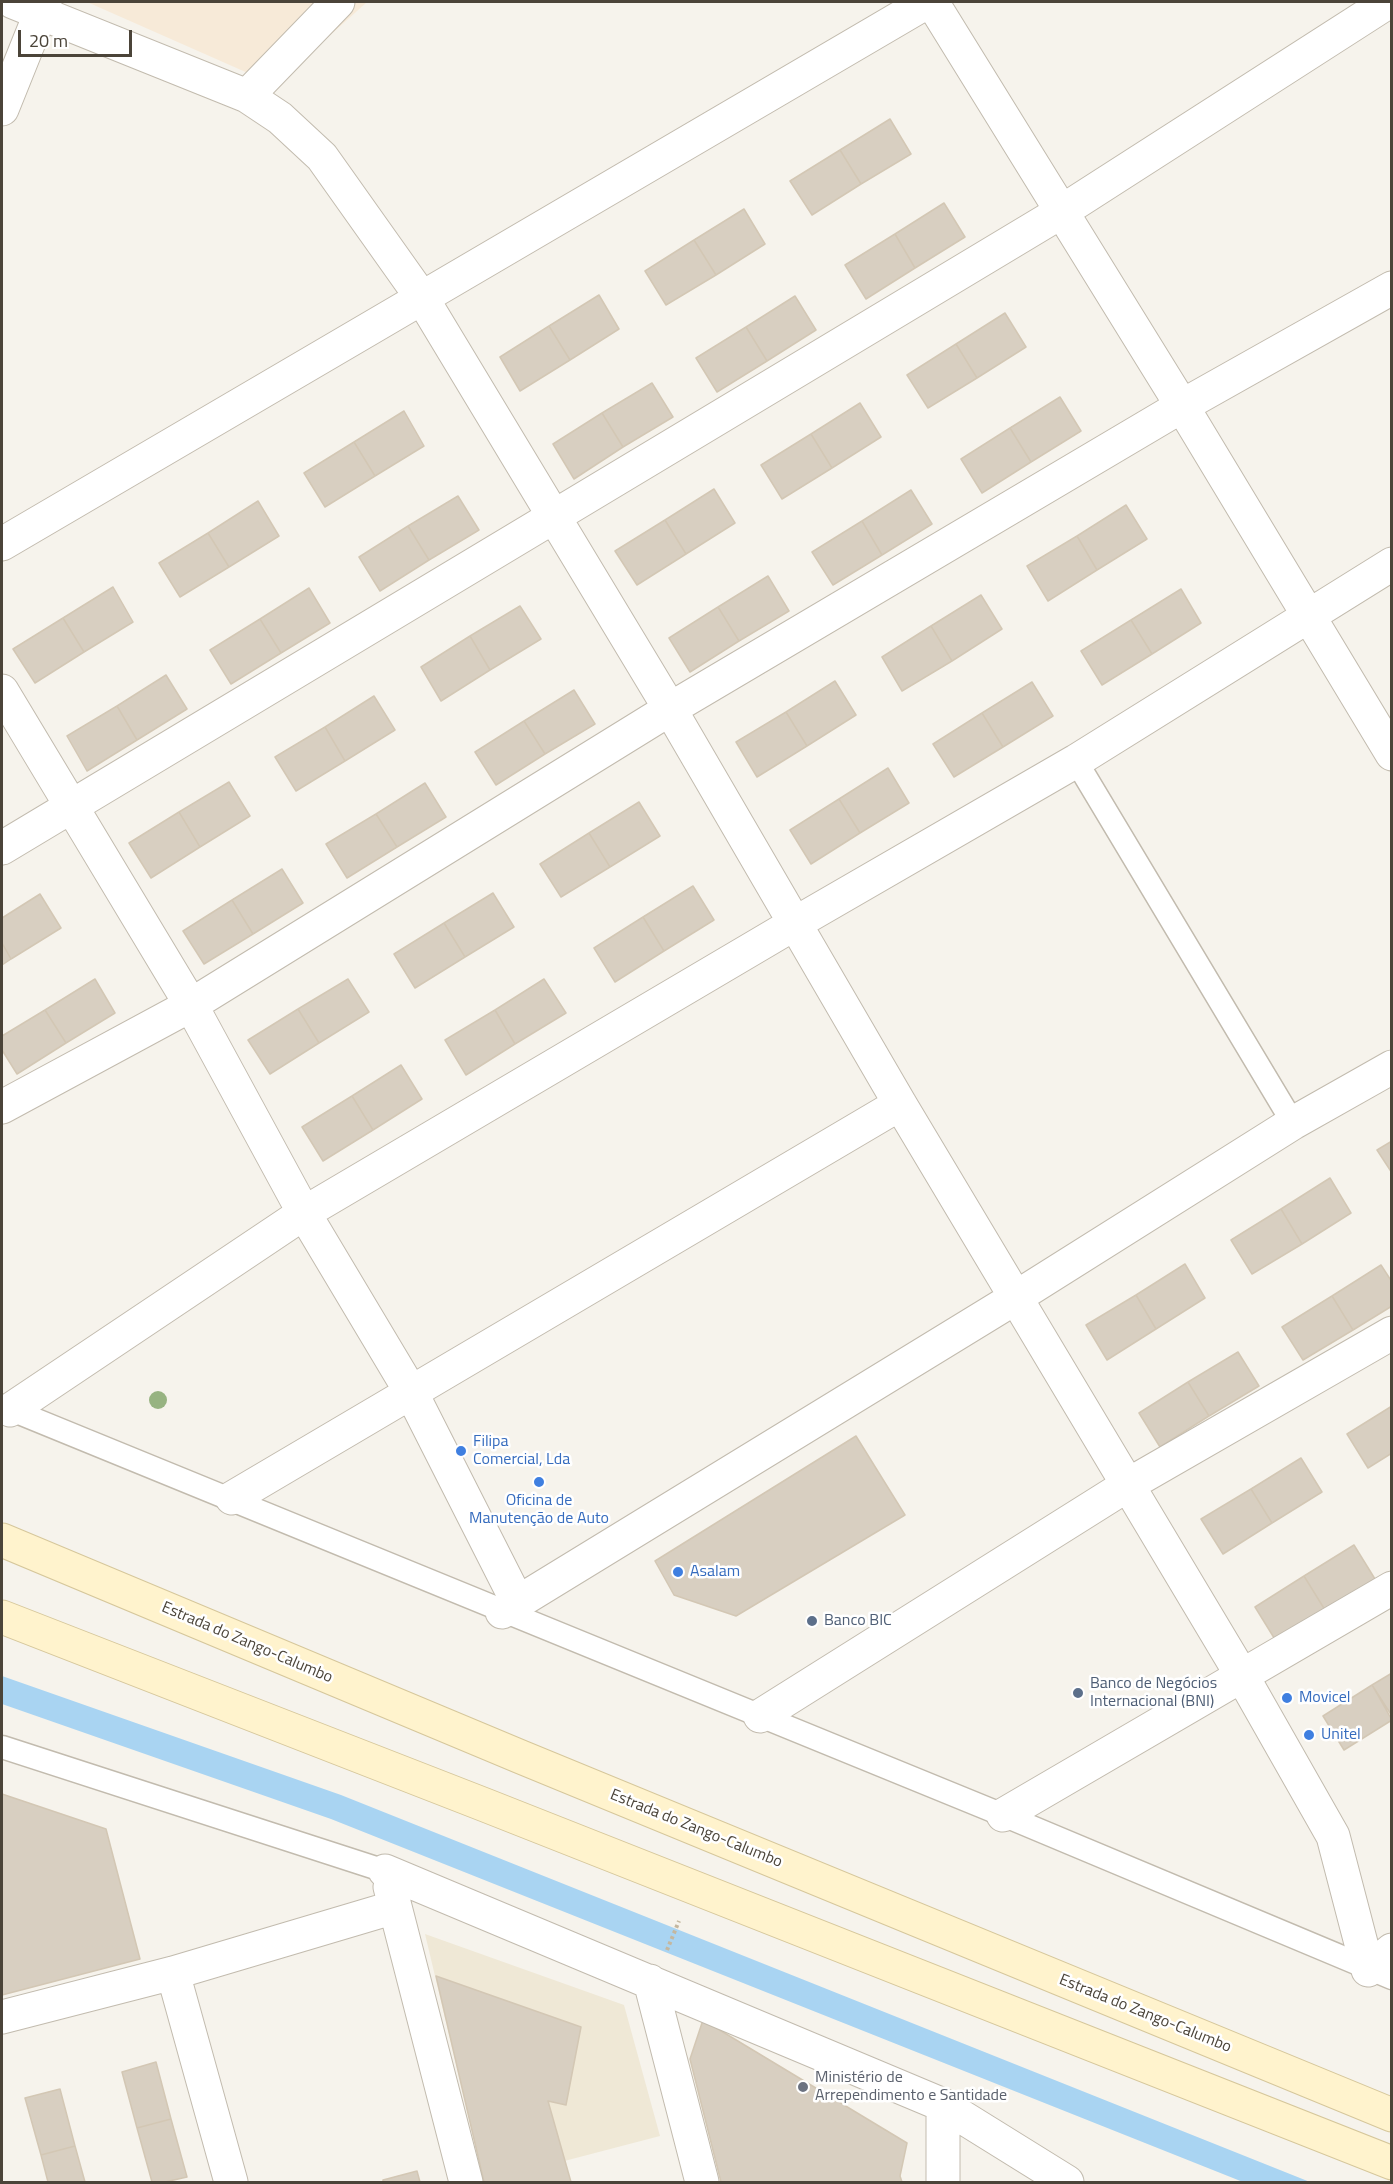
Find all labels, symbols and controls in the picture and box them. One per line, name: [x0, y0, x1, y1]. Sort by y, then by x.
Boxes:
scale bar: [21, 18, 135, 56]
text: 20 m: [29, 27, 68, 54]
place label: Filipa Comercial, Lda: [473, 1432, 570, 1470]
marker: Filipa Comercial, Lda: [454, 1444, 468, 1458]
marker: Oficina de Manutenção de Auto: [532, 1475, 546, 1489]
place label: Oficina de Manutenção de Auto: [469, 1491, 609, 1529]
place label: Asalam: [690, 1562, 740, 1582]
marker: Asalam: [671, 1565, 685, 1579]
street label: Estrada do Zango-Calumbo: [159, 1598, 335, 1688]
place label: Banco BIC: [824, 1611, 892, 1631]
marker: Banco BIC: [805, 1614, 819, 1628]
place label: Banco de Negócios Internacional (BNI): [1090, 1674, 1217, 1712]
marker: Banco de Negócios Internacional (BNI): [1071, 1686, 1085, 1700]
place label: Movicel: [1299, 1688, 1351, 1708]
marker: Movicel: [1280, 1691, 1294, 1705]
place label: Unitel: [1321, 1725, 1361, 1745]
marker: Unitel: [1302, 1728, 1316, 1742]
street label: Estrada do Zango-Calumbo: [607, 1786, 785, 1872]
street label: Estrada do Zango-Calumbo: [1056, 1971, 1234, 2057]
place label: Ministério de Arrependimento e Santidade: [815, 2068, 1007, 2106]
marker: Ministério de Arrependimento e Santidade: [796, 2080, 810, 2094]

